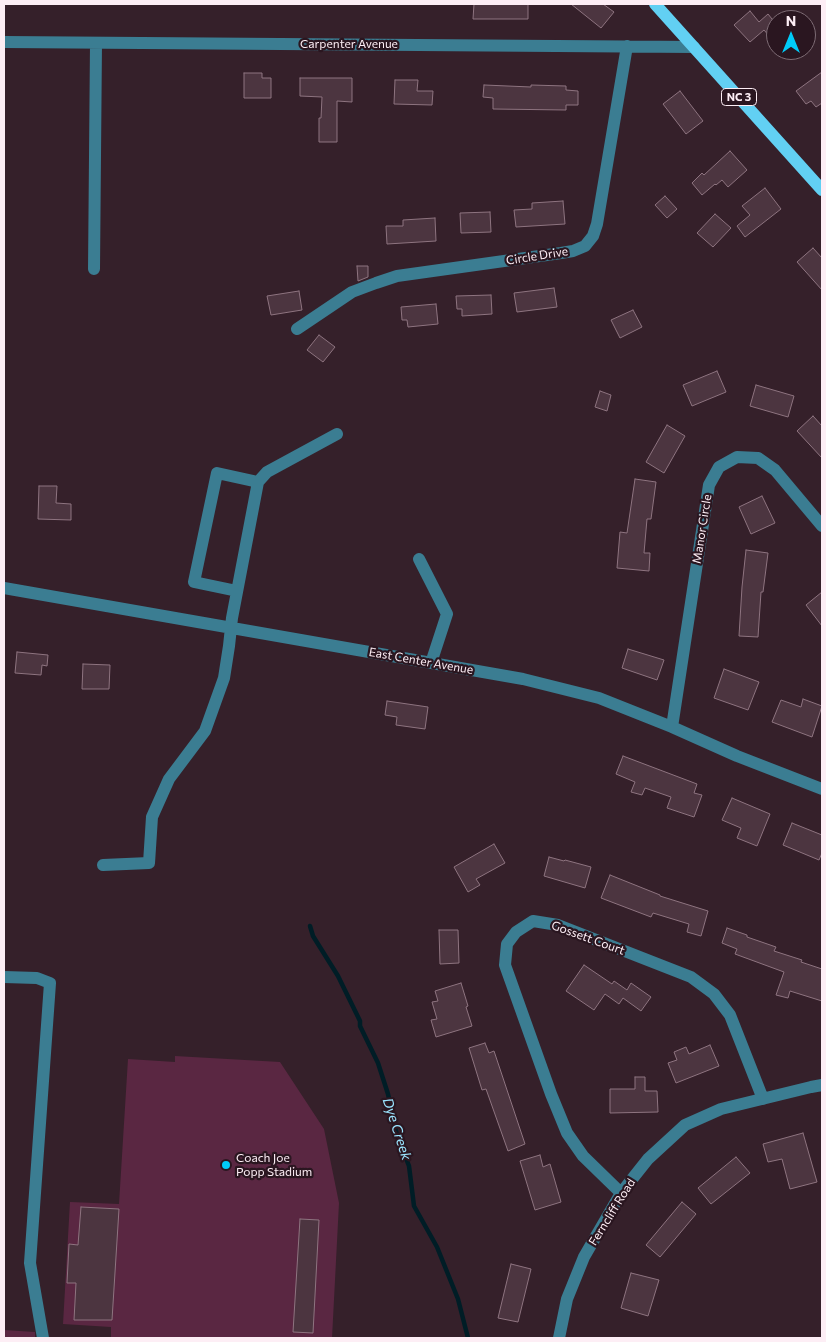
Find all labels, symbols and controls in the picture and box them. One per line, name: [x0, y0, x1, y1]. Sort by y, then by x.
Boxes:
north arrow: [766, 10, 816, 60]
text: N: [786, 12, 796, 29]
street label: Carpenter Avenue: [300, 37, 398, 51]
road number: NC 3: [722, 88, 756, 105]
street label: Circle Drive: [505, 244, 569, 268]
street label: Manor Circle: [689, 493, 715, 565]
street label: East Center Avenue: [368, 645, 474, 677]
street label: Gossett Court: [549, 918, 627, 958]
water label: Dye Creek: [379, 1096, 415, 1162]
place label: Coach Joe Popp Stadium: [236, 1151, 312, 1179]
marker: Coach Joe Popp Stadium: [220, 1159, 232, 1171]
street label: Ferncliff Road: [586, 1176, 638, 1248]

